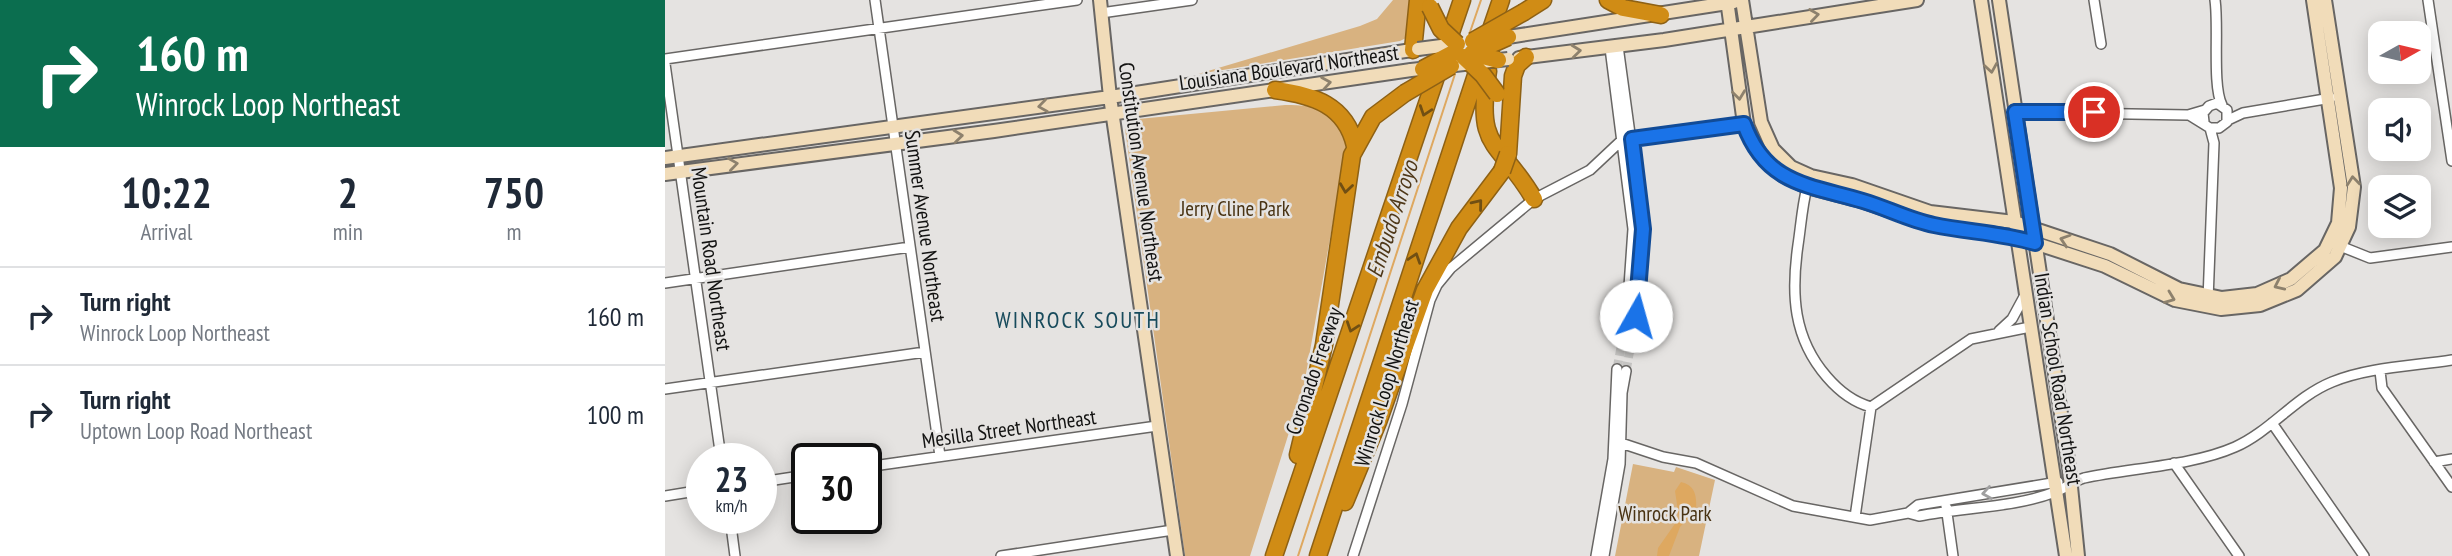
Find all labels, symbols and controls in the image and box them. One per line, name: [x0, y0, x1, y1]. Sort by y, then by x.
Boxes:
one-way arrow: [1808, 8, 1820, 23]
text: 160 m: [136, 21, 249, 85]
north arrow: [2368, 21, 2431, 84]
map controls: [2368, 21, 2431, 238]
icon: right: [21, 28, 112, 119]
street label: Louisiana Boulevard Northeast: [1177, 39, 1401, 96]
one-way arrow: [1570, 44, 1582, 59]
street label: Constitution Avenue Northeast: [1113, 60, 1170, 284]
one-way arrow: [1983, 62, 1998, 73]
one-way arrow: [1320, 76, 1332, 91]
pin: [2064, 82, 2124, 142]
text: Winrock Loop Northeast: [136, 83, 400, 125]
one-way arrow: [1732, 90, 1747, 101]
icon: arrive: [2075, 93, 2113, 131]
button: sound: [2368, 98, 2431, 161]
one-way arrow: [1037, 99, 1049, 114]
one-way arrow: [1419, 105, 1433, 117]
one-way arrow: [952, 128, 964, 143]
street label: Summer Avenue Northeast: [899, 129, 952, 324]
water label: Embudo Arroyo: [1359, 155, 1425, 281]
one-way arrow: [727, 157, 738, 172]
text: 10:22: [121, 165, 212, 220]
text: 2: [338, 165, 358, 220]
text: 750: [484, 165, 544, 220]
street label: Mountain Road Northeast: [685, 165, 738, 353]
one-way arrow: [2346, 175, 2361, 186]
button: layers: [2368, 175, 2431, 238]
one-way arrow: [1339, 182, 1354, 194]
park label: Jerry Cline Park: [1179, 195, 1290, 222]
one-way arrow: [1470, 199, 1483, 212]
text: Arrival: [140, 217, 192, 246]
text: min: [333, 217, 363, 246]
text: m: [506, 217, 521, 246]
one-way arrow: [2060, 234, 2072, 248]
one-way arrow: [1407, 253, 1421, 265]
street label: Indian School Road Northeast: [2028, 271, 2089, 487]
one-way arrow: [2274, 277, 2286, 291]
position arrow: [1599, 279, 1673, 353]
text: Turn right: [80, 285, 171, 318]
one-way arrow: [2164, 290, 2176, 304]
street label: Winrock Loop Northeast: [1348, 296, 1425, 470]
icon: right: [21, 297, 59, 335]
text: 160 m: [586, 300, 644, 333]
street label: Coronado Freeway: [1279, 303, 1348, 438]
district label: WINROCK SOUTH: [995, 305, 1161, 334]
text: Winrock Loop Northeast: [80, 318, 270, 347]
one-way arrow: [1346, 320, 1360, 332]
text: Turn right: [80, 383, 171, 416]
icon: right: [21, 395, 59, 433]
text: 100 m: [586, 398, 644, 431]
street label: Mesilla Street Northeast: [920, 403, 1098, 454]
text: Uptown Loop Road Northeast: [80, 416, 312, 445]
speed limit sign: 30: [791, 443, 882, 534]
text: 23: [715, 456, 748, 502]
one-way arrow: [1981, 485, 1993, 500]
text: km/h: [716, 494, 747, 517]
park label: Winrock Park: [1618, 500, 1712, 527]

